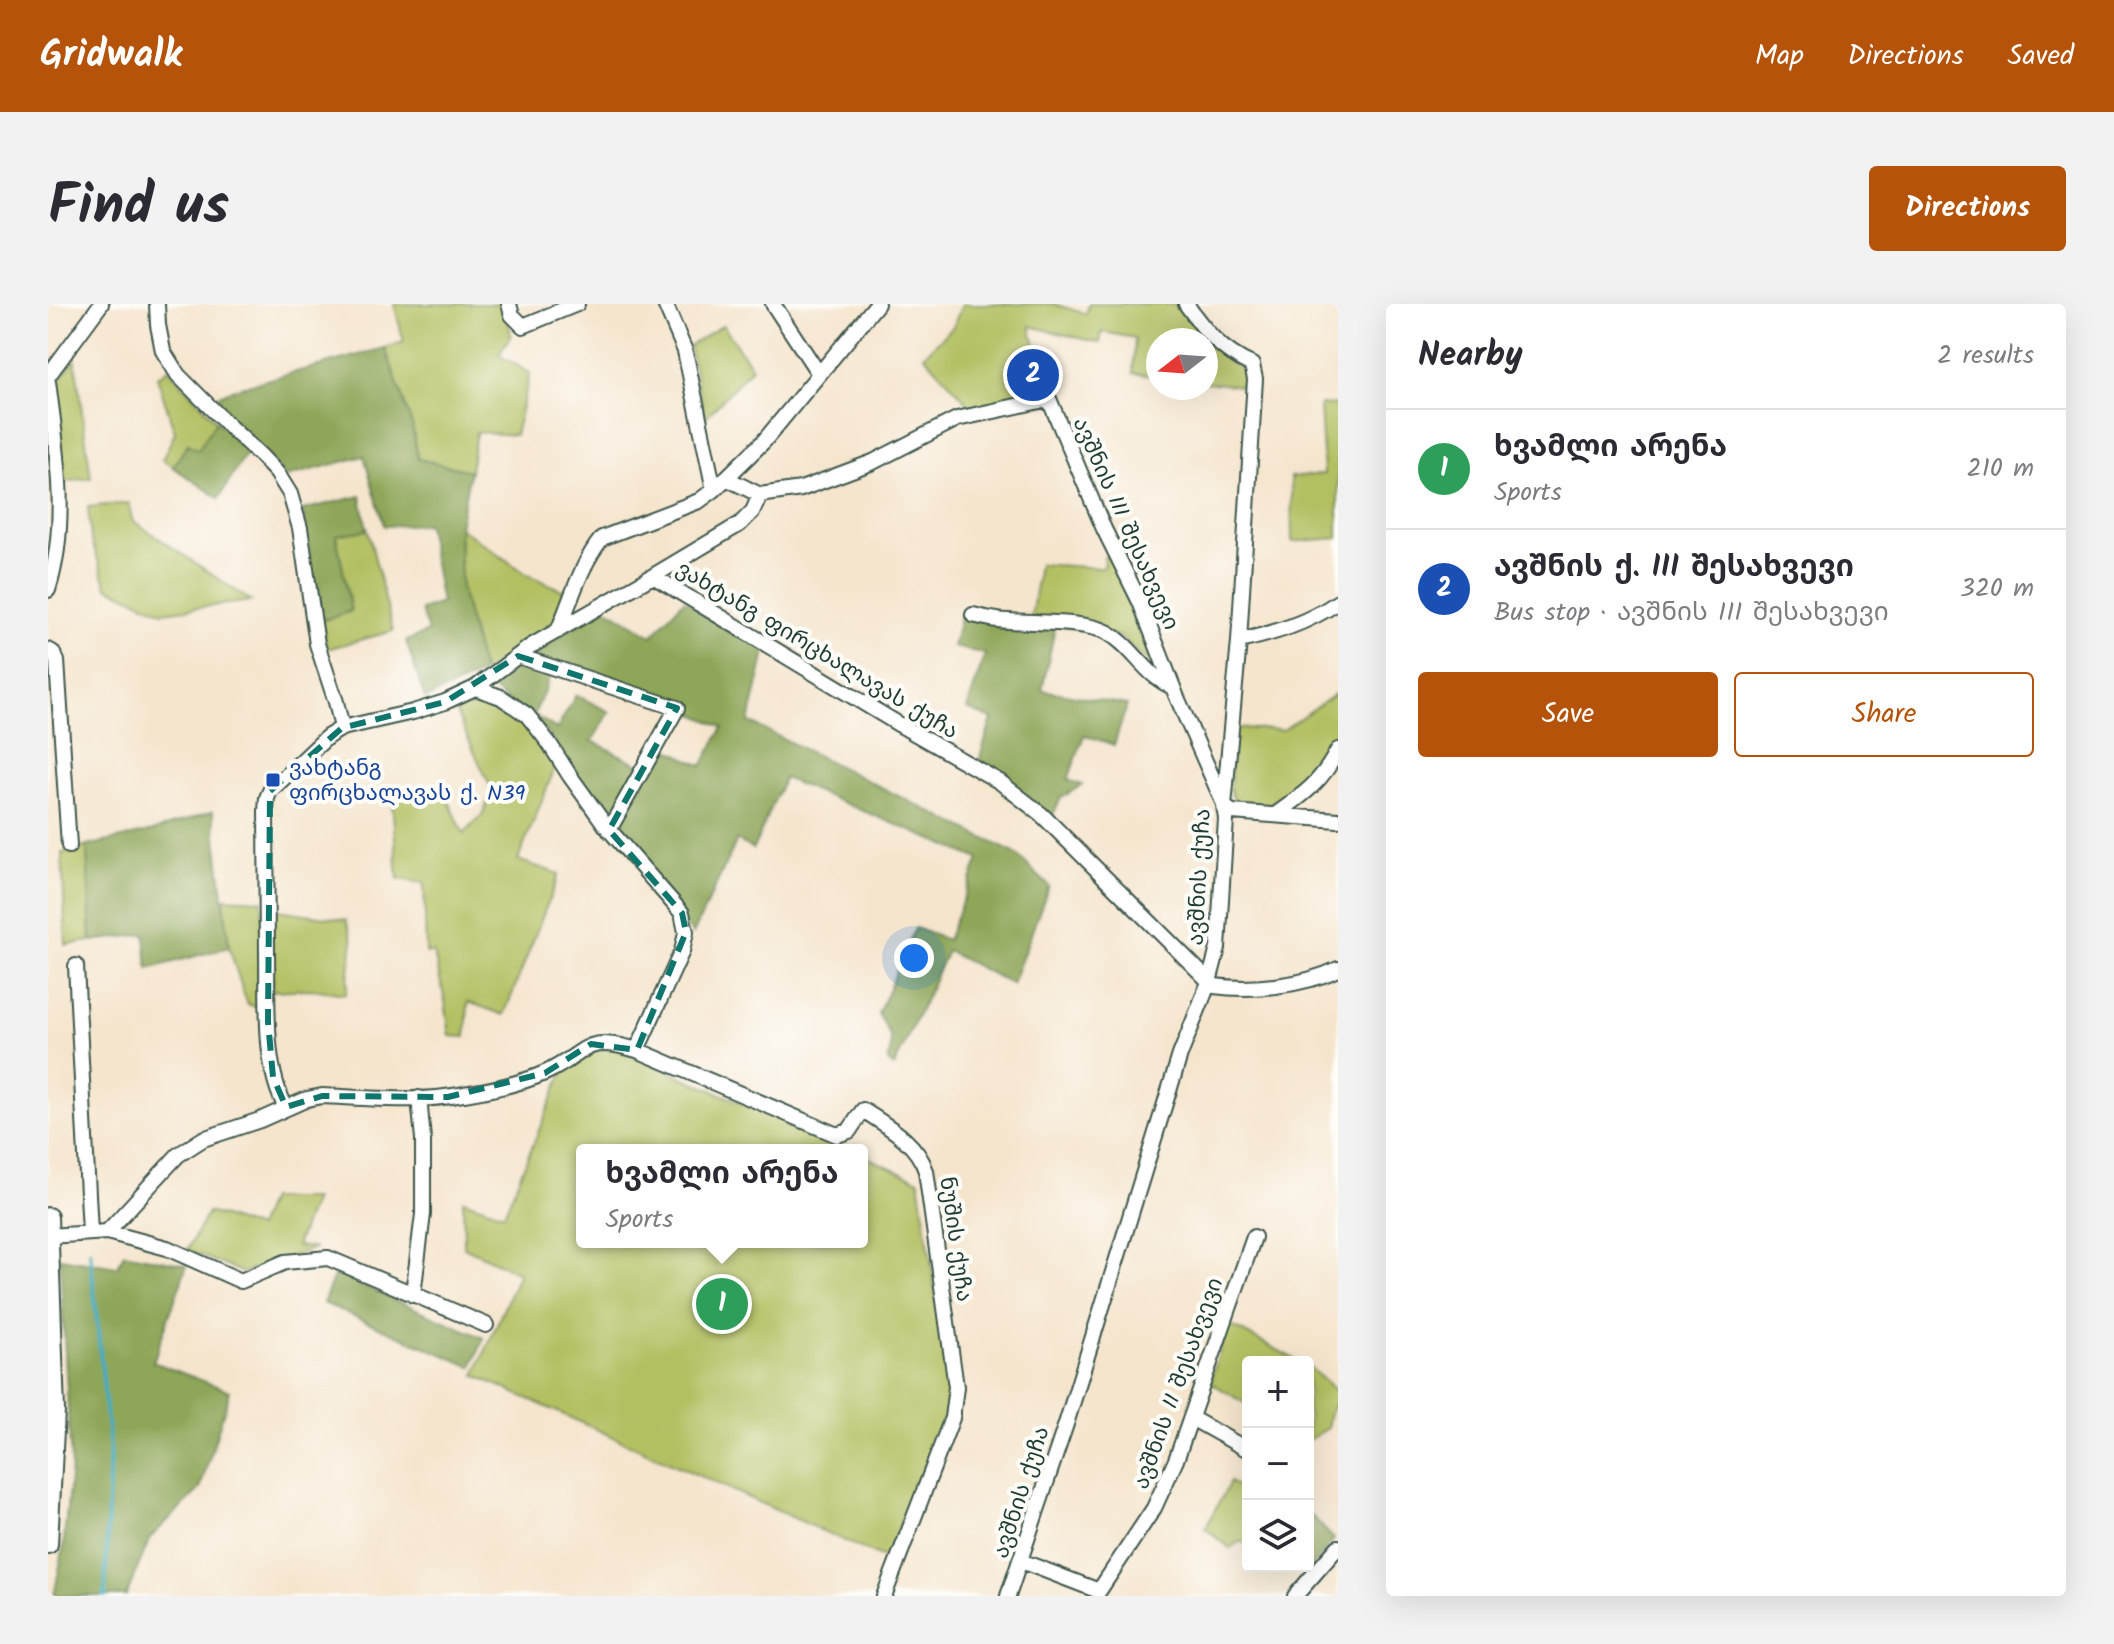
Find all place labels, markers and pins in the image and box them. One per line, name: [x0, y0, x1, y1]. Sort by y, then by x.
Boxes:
pin: 2: [1007, 345, 1059, 405]
place label: ვახტანგ ფირცხალავას ქ. N39: [289, 752, 525, 812]
marker: ვახტანგ ფირცხალავას ქ. N39: [264, 771, 282, 789]
pin: 1: [696, 1274, 748, 1334]

